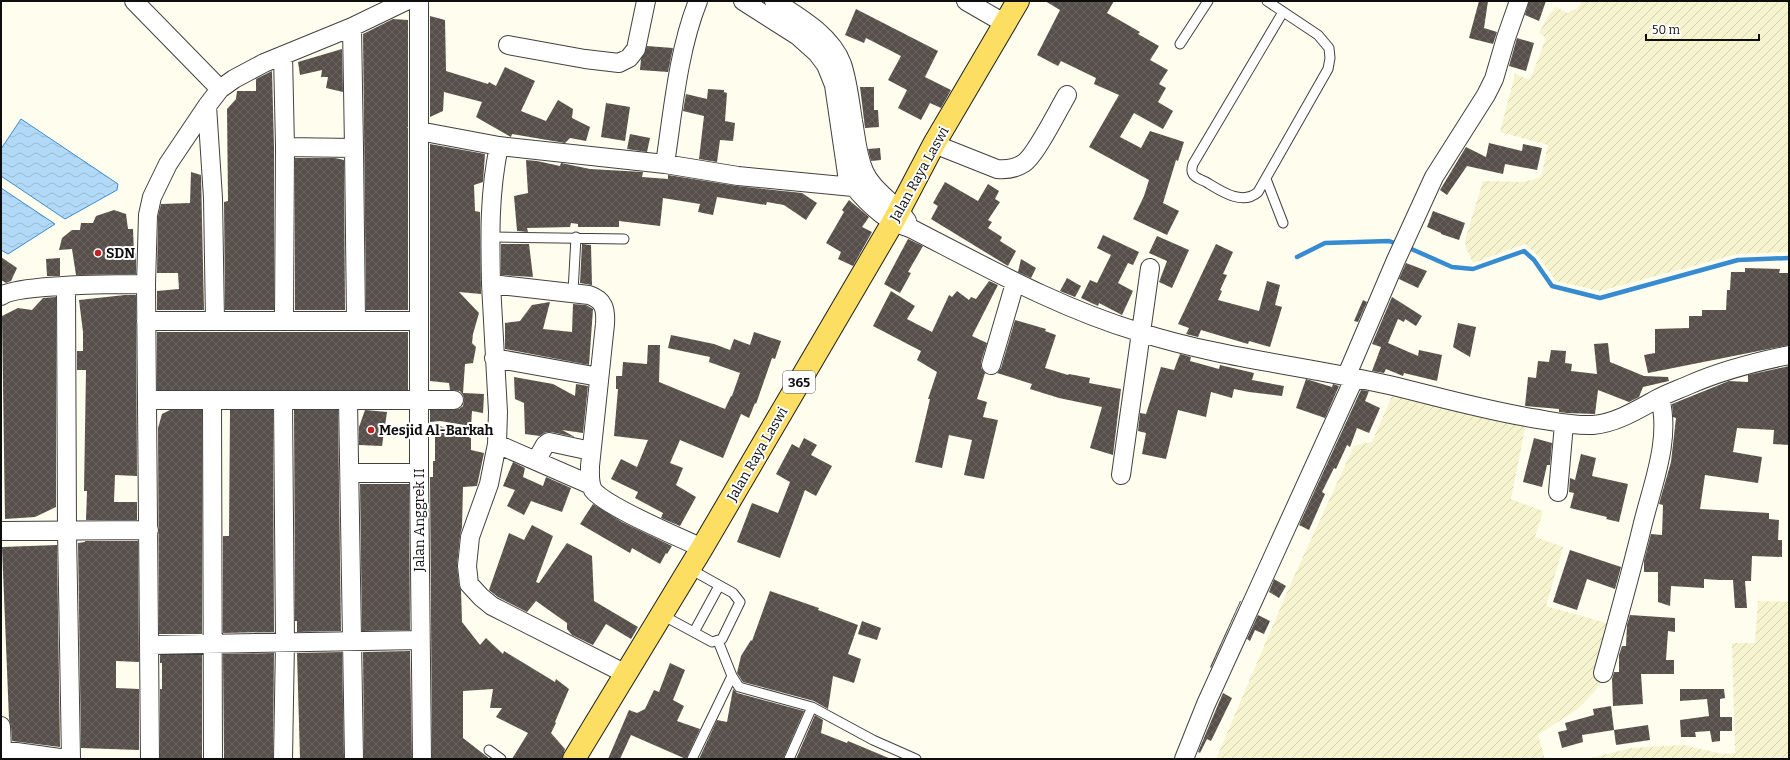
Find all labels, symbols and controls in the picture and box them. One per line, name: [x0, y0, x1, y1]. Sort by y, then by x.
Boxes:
scale bar: [1646, 16, 1759, 42]
text: 50 m: [1652, 23, 1681, 37]
street label: Jalan Raya Laswi: [886, 124, 953, 226]
place label: SDN: [106, 245, 135, 262]
marker: SDN: [93, 248, 103, 258]
road number: 365: [783, 371, 815, 393]
street label: Jalan Raya Laswi: [723, 404, 791, 505]
place label: Mesjid Al-Barkah: [379, 422, 494, 439]
marker: Mesjid Al-Barkah: [366, 425, 376, 435]
street label: Jalan Anggrek II: [411, 468, 428, 573]

